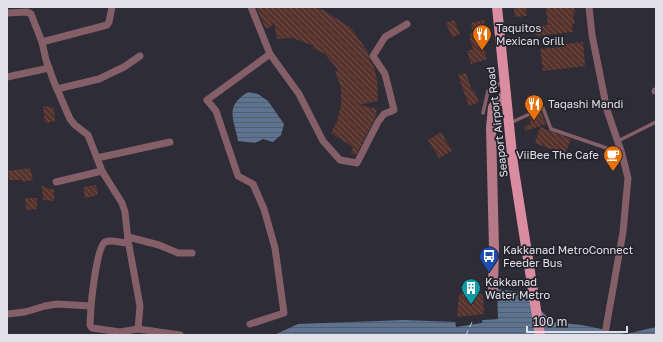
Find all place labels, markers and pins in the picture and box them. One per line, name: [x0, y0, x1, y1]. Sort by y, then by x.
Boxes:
place label: Taquitos Mexican Grill: [496, 21, 565, 47]
restaurant icon: Taquitos Mexican Grill: [471, 23, 493, 51]
restaurant icon: Taqashi Mandi: [523, 93, 545, 121]
place label: Taqashi Mandi: [548, 97, 624, 110]
cafe icon: ViiBee The Cafe: [602, 144, 624, 172]
place label: ViiBee The Cafe: [516, 148, 599, 161]
place label: Kakkanad MetroConnect Feeder Bus: [503, 243, 633, 269]
bus stop icon: Kakkanad MetroConnect Feeder Bus: [478, 245, 500, 273]
place label: Kakkanad Water Metro: [485, 275, 550, 301]
building icon: Kakkanad Water Metro: [460, 277, 482, 305]

